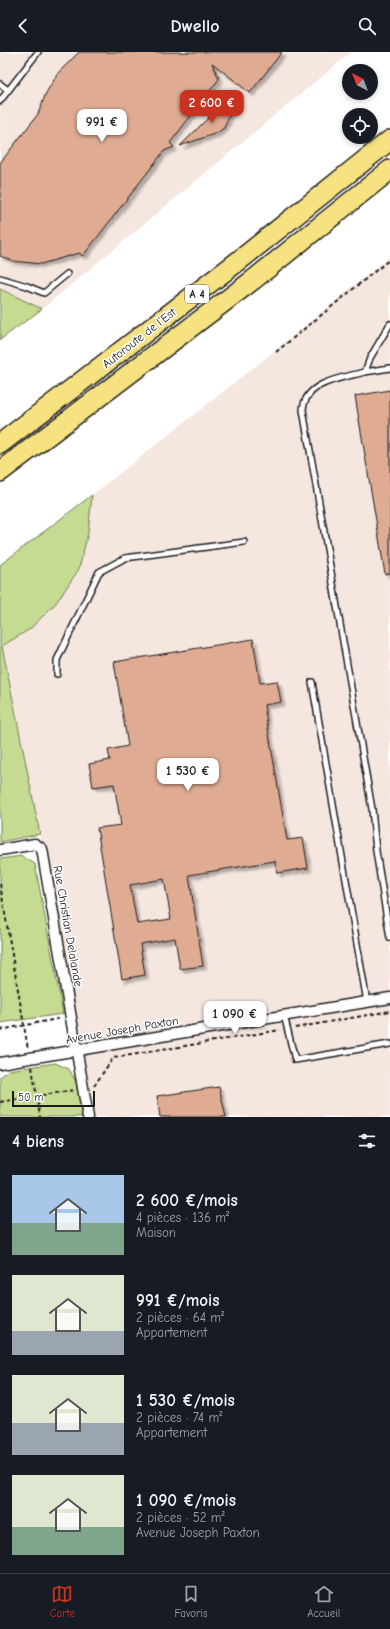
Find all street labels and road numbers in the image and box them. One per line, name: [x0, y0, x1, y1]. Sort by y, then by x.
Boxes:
road number: A 4: [185, 285, 209, 303]
street label: Autoroute de l’Est: [99, 305, 179, 371]
street label: Rue Christian Delalande: [50, 864, 86, 988]
street label: Avenue Joseph Paxton: [65, 1013, 179, 1047]

